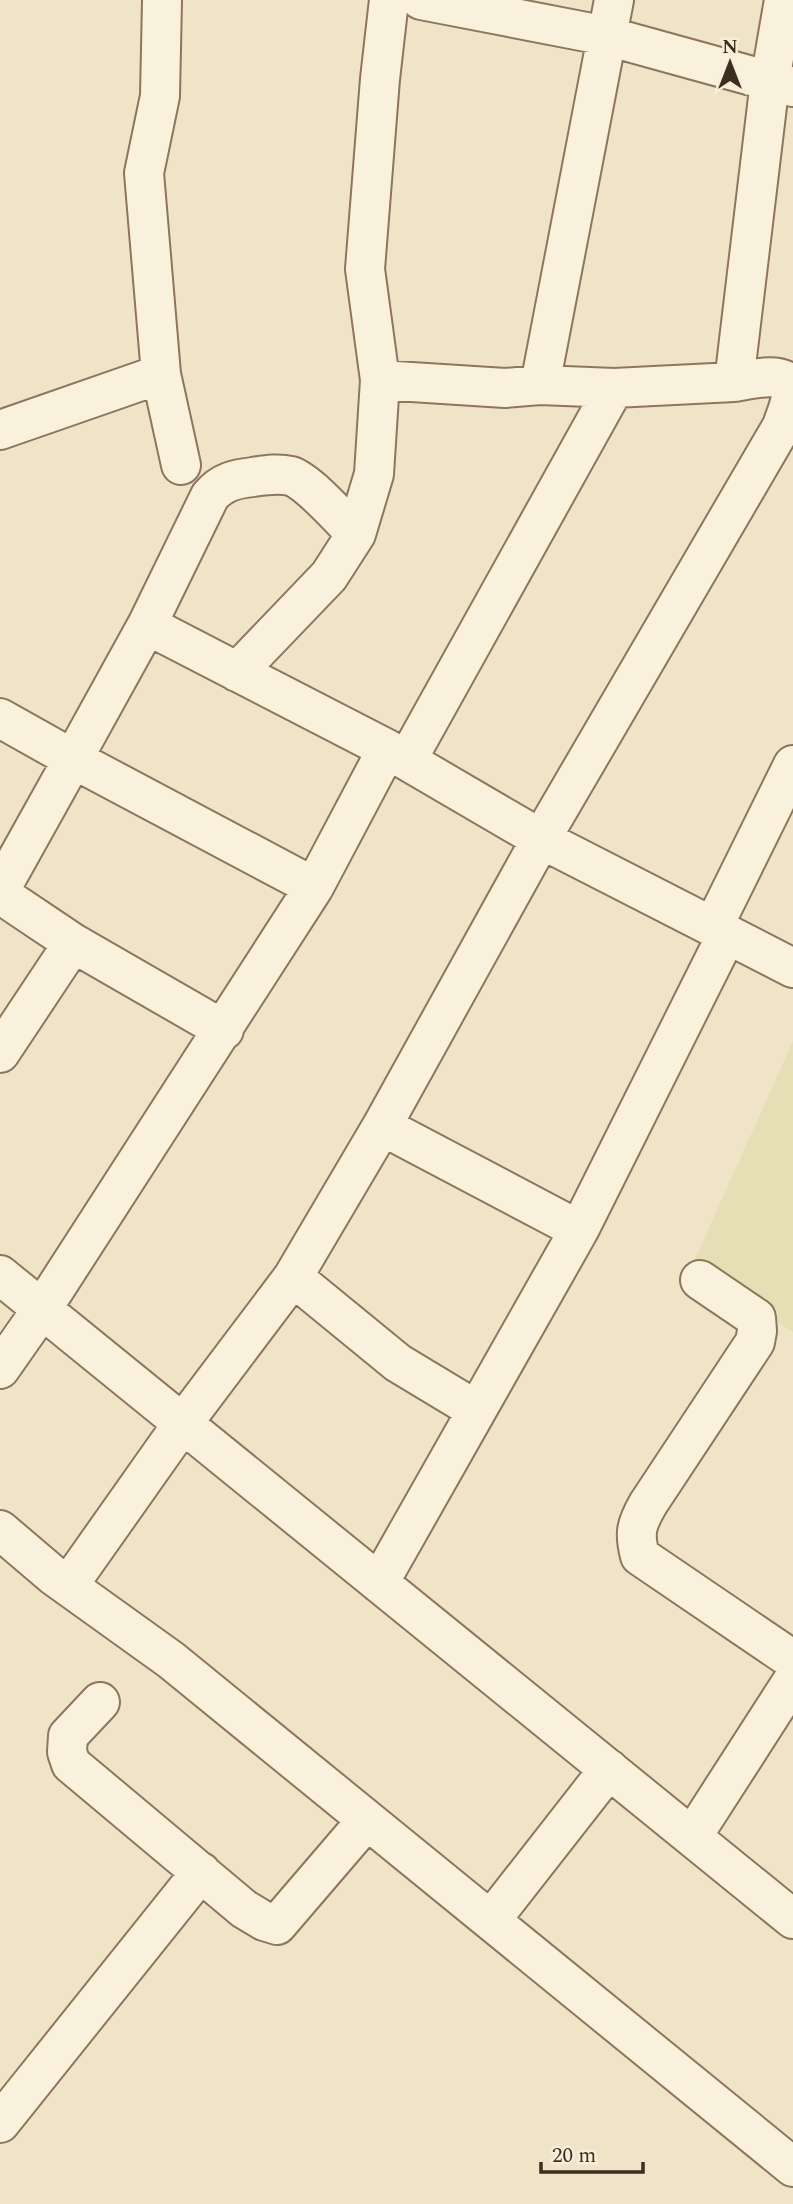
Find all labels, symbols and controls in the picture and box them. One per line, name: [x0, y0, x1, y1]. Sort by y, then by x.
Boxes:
north arrow: [695, 28, 765, 98]
text: N: [722, 33, 738, 62]
scale bar: [541, 2130, 642, 2174]
text: 20 m: [552, 2140, 596, 2172]

